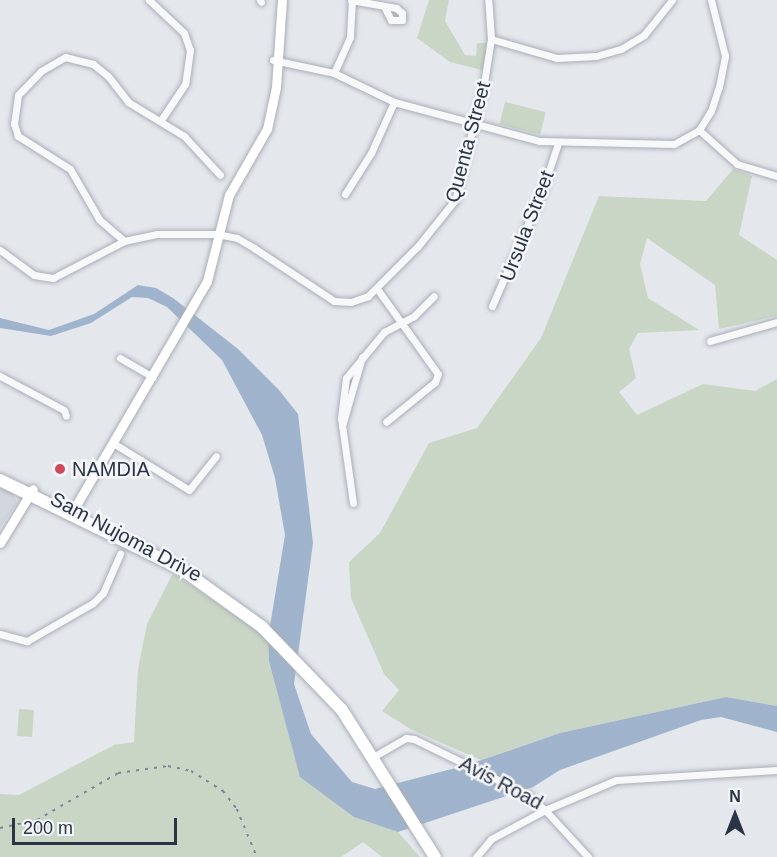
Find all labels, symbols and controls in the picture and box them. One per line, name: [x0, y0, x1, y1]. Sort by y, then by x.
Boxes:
street label: Quenta Street: [440, 79, 496, 205]
street label: Ursula Street: [495, 167, 559, 285]
place label: NAMDIA: [72, 457, 150, 481]
marker: NAMDIA: [53, 462, 67, 476]
street label: Sam Nujoma Drive: [46, 487, 206, 587]
street label: Avis Road: [455, 751, 547, 815]
north arrow: [705, 785, 765, 845]
text: N: [729, 788, 741, 805]
scale bar: [15, 806, 180, 844]
text: 200 m: [23, 818, 73, 838]

